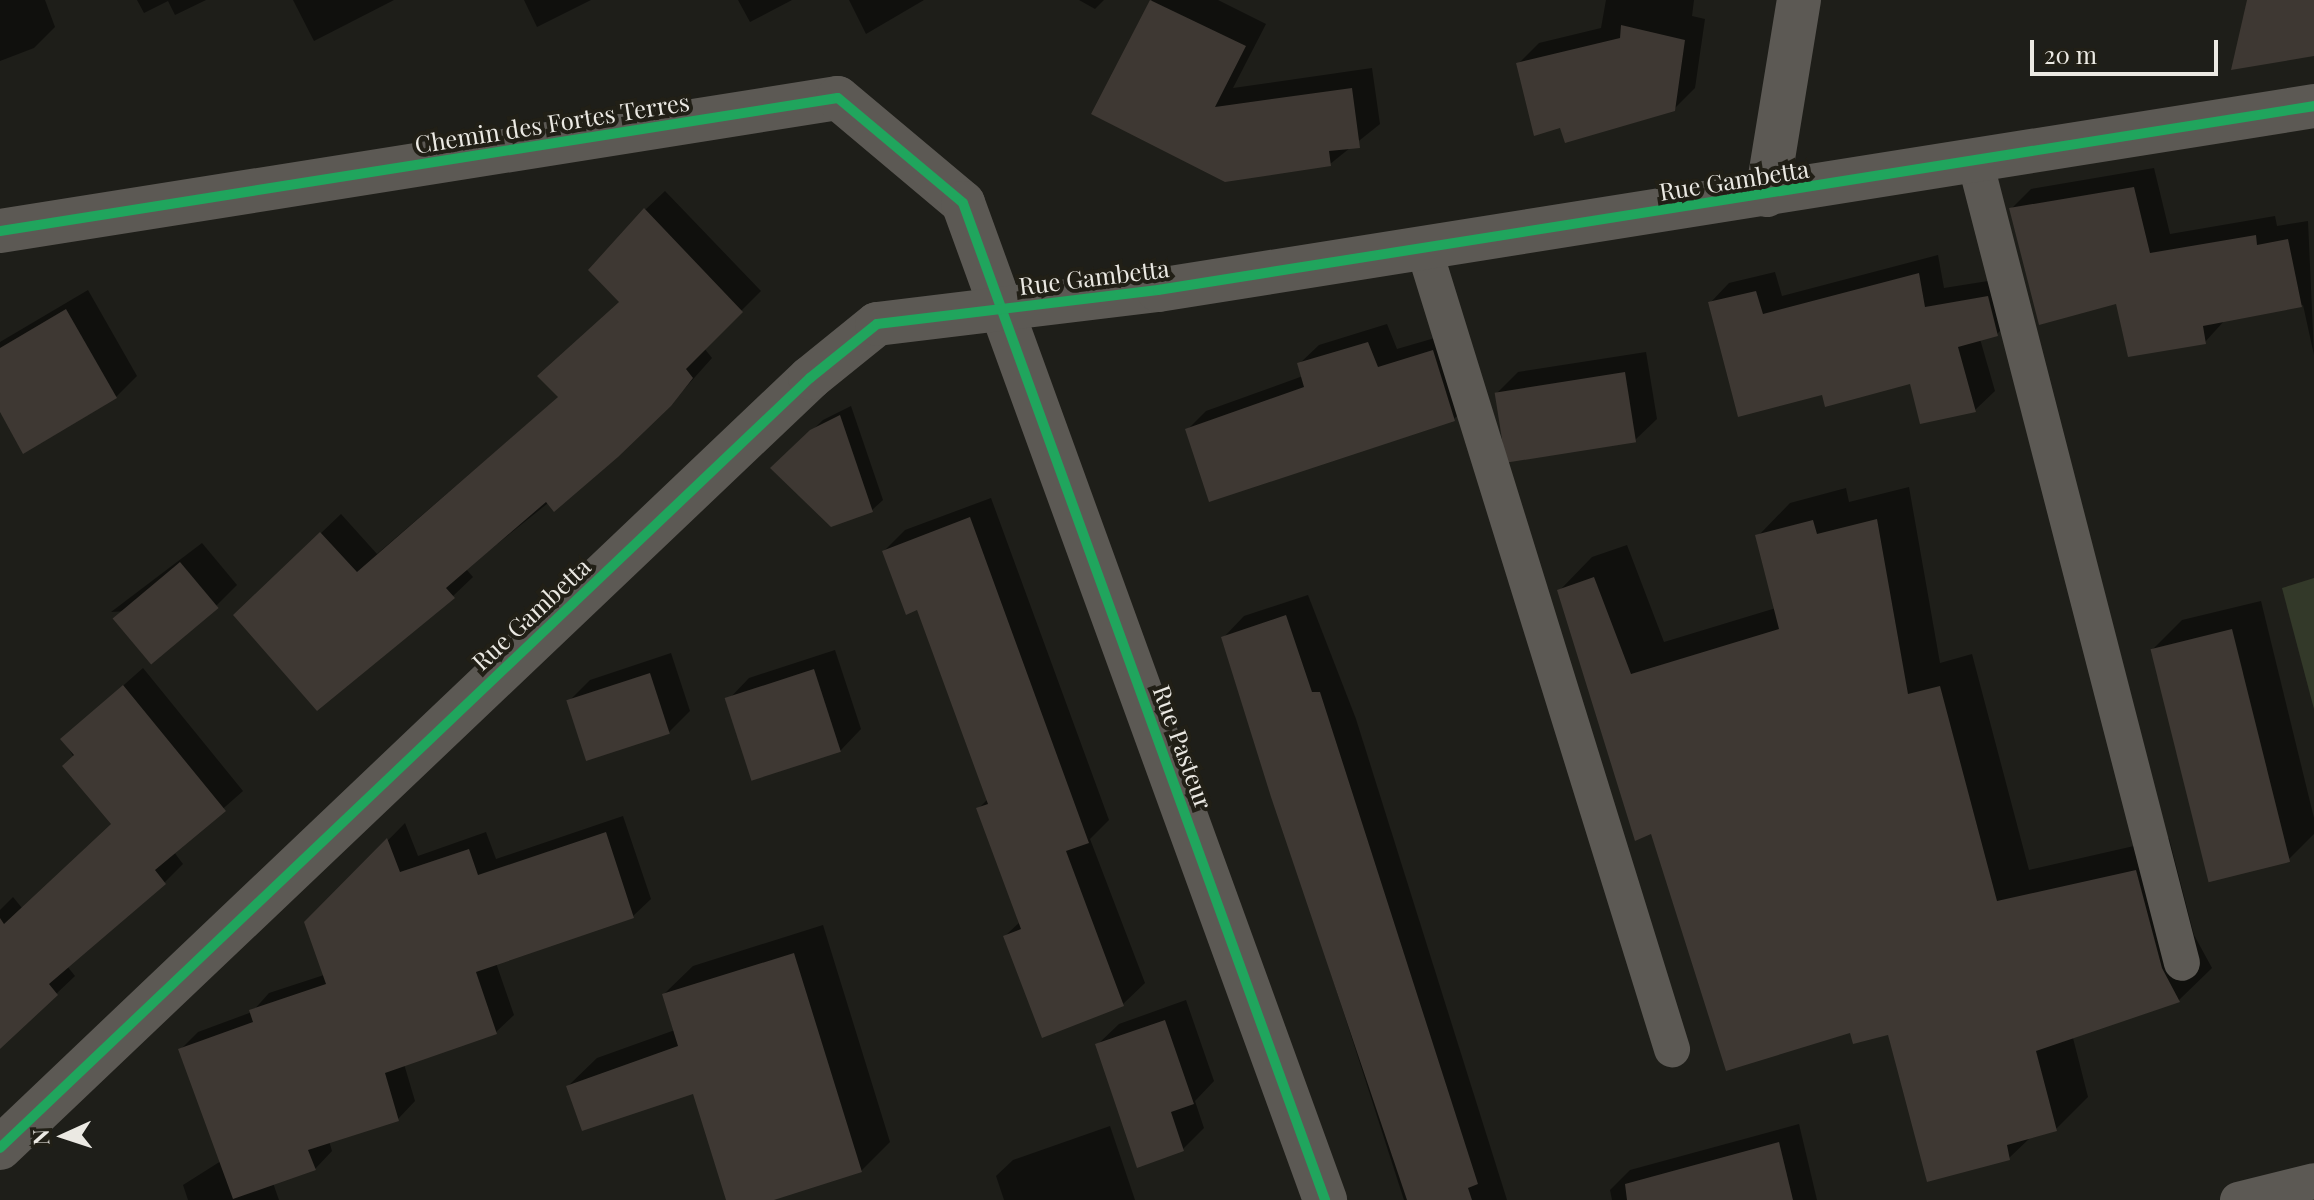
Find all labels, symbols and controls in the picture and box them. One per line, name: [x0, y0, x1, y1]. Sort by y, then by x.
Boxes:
scale bar: [2034, 24, 2222, 74]
text: 20 m: [2044, 38, 2097, 70]
street label: Chemin des Fortes Terres: [412, 87, 692, 159]
street label: Rue Gambetta: [1657, 154, 1811, 206]
street label: Rue Gambetta: [1017, 253, 1171, 301]
street label: Rue Gambetta: [466, 552, 596, 676]
street label: Rue Pasteur: [1147, 681, 1219, 813]
north arrow: [24, 1096, 104, 1176]
text: N: [25, 1129, 55, 1146]

